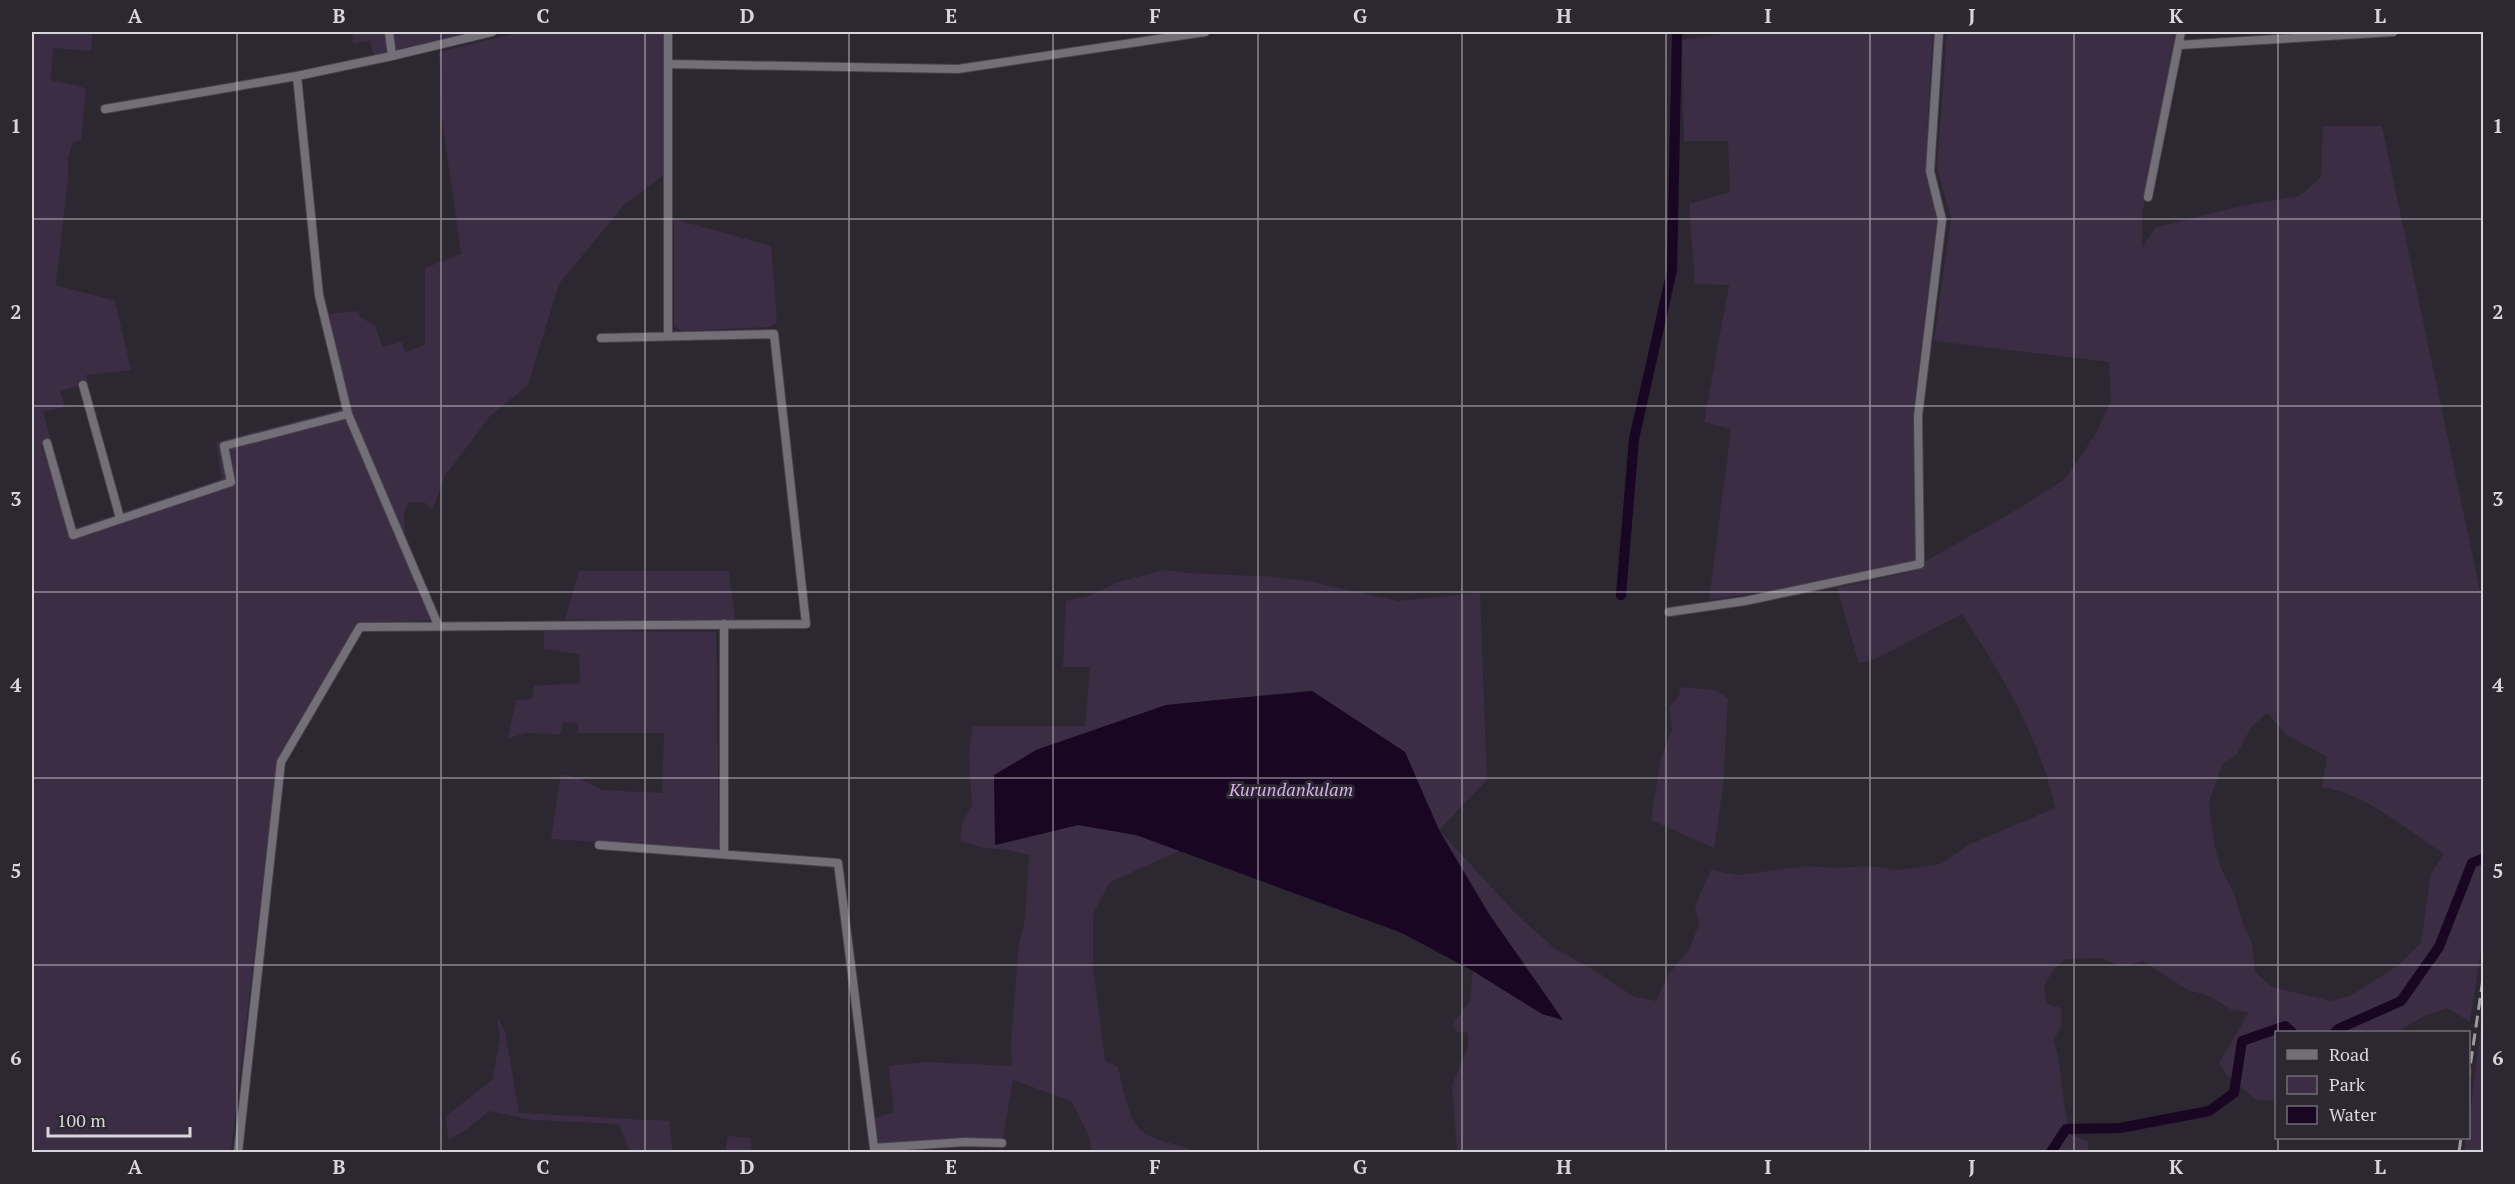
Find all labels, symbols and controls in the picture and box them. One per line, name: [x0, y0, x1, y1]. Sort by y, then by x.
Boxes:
text: A: [128, 2, 143, 29]
text: B: [333, 2, 346, 29]
text: C: [536, 2, 550, 29]
text: D: [740, 2, 754, 29]
text: E: [945, 2, 957, 29]
text: F: [1149, 2, 1161, 29]
text: G: [1353, 2, 1367, 29]
text: H: [1556, 2, 1572, 29]
text: I: [1764, 2, 1772, 29]
text: J: [1968, 2, 1976, 29]
text: K: [2169, 2, 2184, 29]
text: L: [2374, 2, 2386, 29]
text: 1: [10, 112, 22, 139]
text: 1: [2492, 112, 2504, 139]
text: 2: [10, 298, 22, 325]
text: 2: [2492, 298, 2504, 325]
text: 3: [10, 485, 22, 512]
text: 3: [2492, 485, 2504, 512]
text: 4: [10, 671, 22, 698]
text: 4: [2492, 671, 2504, 698]
water label: Kurundankulam: [1228, 777, 1353, 801]
text: 5: [10, 857, 22, 884]
text: 5: [2492, 857, 2504, 884]
legend: [2275, 1031, 2470, 1139]
text: Road: [2329, 1042, 2369, 1066]
text: 6: [10, 1044, 22, 1071]
text: 6: [2492, 1044, 2504, 1071]
text: Park: [2329, 1072, 2366, 1096]
scale bar: [48, 1100, 190, 1138]
text: Water: [2329, 1102, 2376, 1126]
text: 100 m: [57, 1108, 106, 1132]
text: A: [128, 1153, 143, 1180]
text: B: [333, 1153, 346, 1180]
text: C: [536, 1153, 550, 1180]
text: D: [740, 1153, 754, 1180]
text: E: [945, 1153, 957, 1180]
text: F: [1149, 1153, 1161, 1180]
text: G: [1353, 1153, 1367, 1180]
text: H: [1556, 1153, 1572, 1180]
text: I: [1764, 1153, 1772, 1180]
text: J: [1968, 1153, 1976, 1180]
text: K: [2169, 1153, 2184, 1180]
text: L: [2374, 1153, 2386, 1180]

